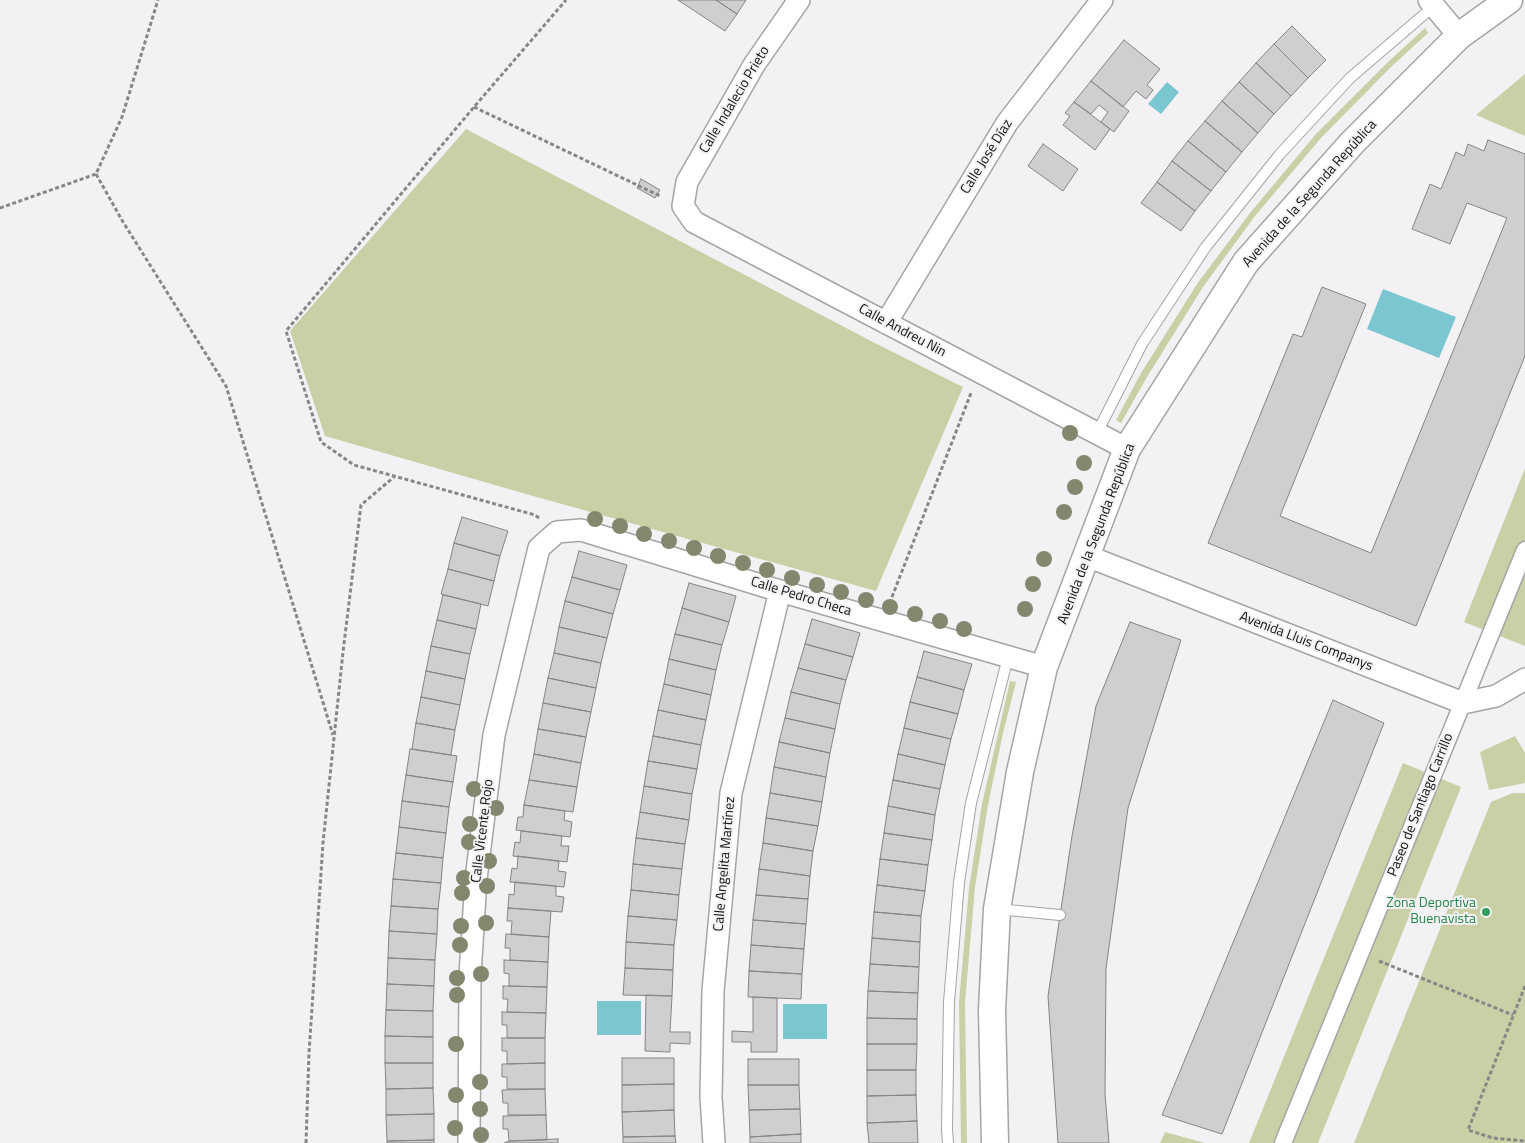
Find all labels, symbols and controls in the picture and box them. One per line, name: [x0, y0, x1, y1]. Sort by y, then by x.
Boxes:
street label: Calle Indalecio Prieto: [696, 43, 774, 157]
street label: Calle José Díaz: [957, 117, 1017, 197]
street label: Avenida de la Segunda República: [1239, 117, 1381, 271]
street label: Calle Andreu Nin: [855, 301, 949, 361]
street label: Avenida de la Segunda República: [1055, 441, 1139, 627]
street label: Calle Pedro Checa: [749, 574, 853, 620]
street label: Avenida Lluis Companys: [1237, 609, 1375, 675]
street label: Paseo de Santiago Carrillo: [1385, 731, 1457, 879]
street label: Calle Vicente Rojo: [468, 778, 498, 884]
street label: Calle Angelita Martínez: [711, 796, 739, 932]
place label: Zona Deportiva Buenavista: [1386, 896, 1476, 929]
marker: Zona Deportiva Buenavista: [1480, 906, 1492, 918]

